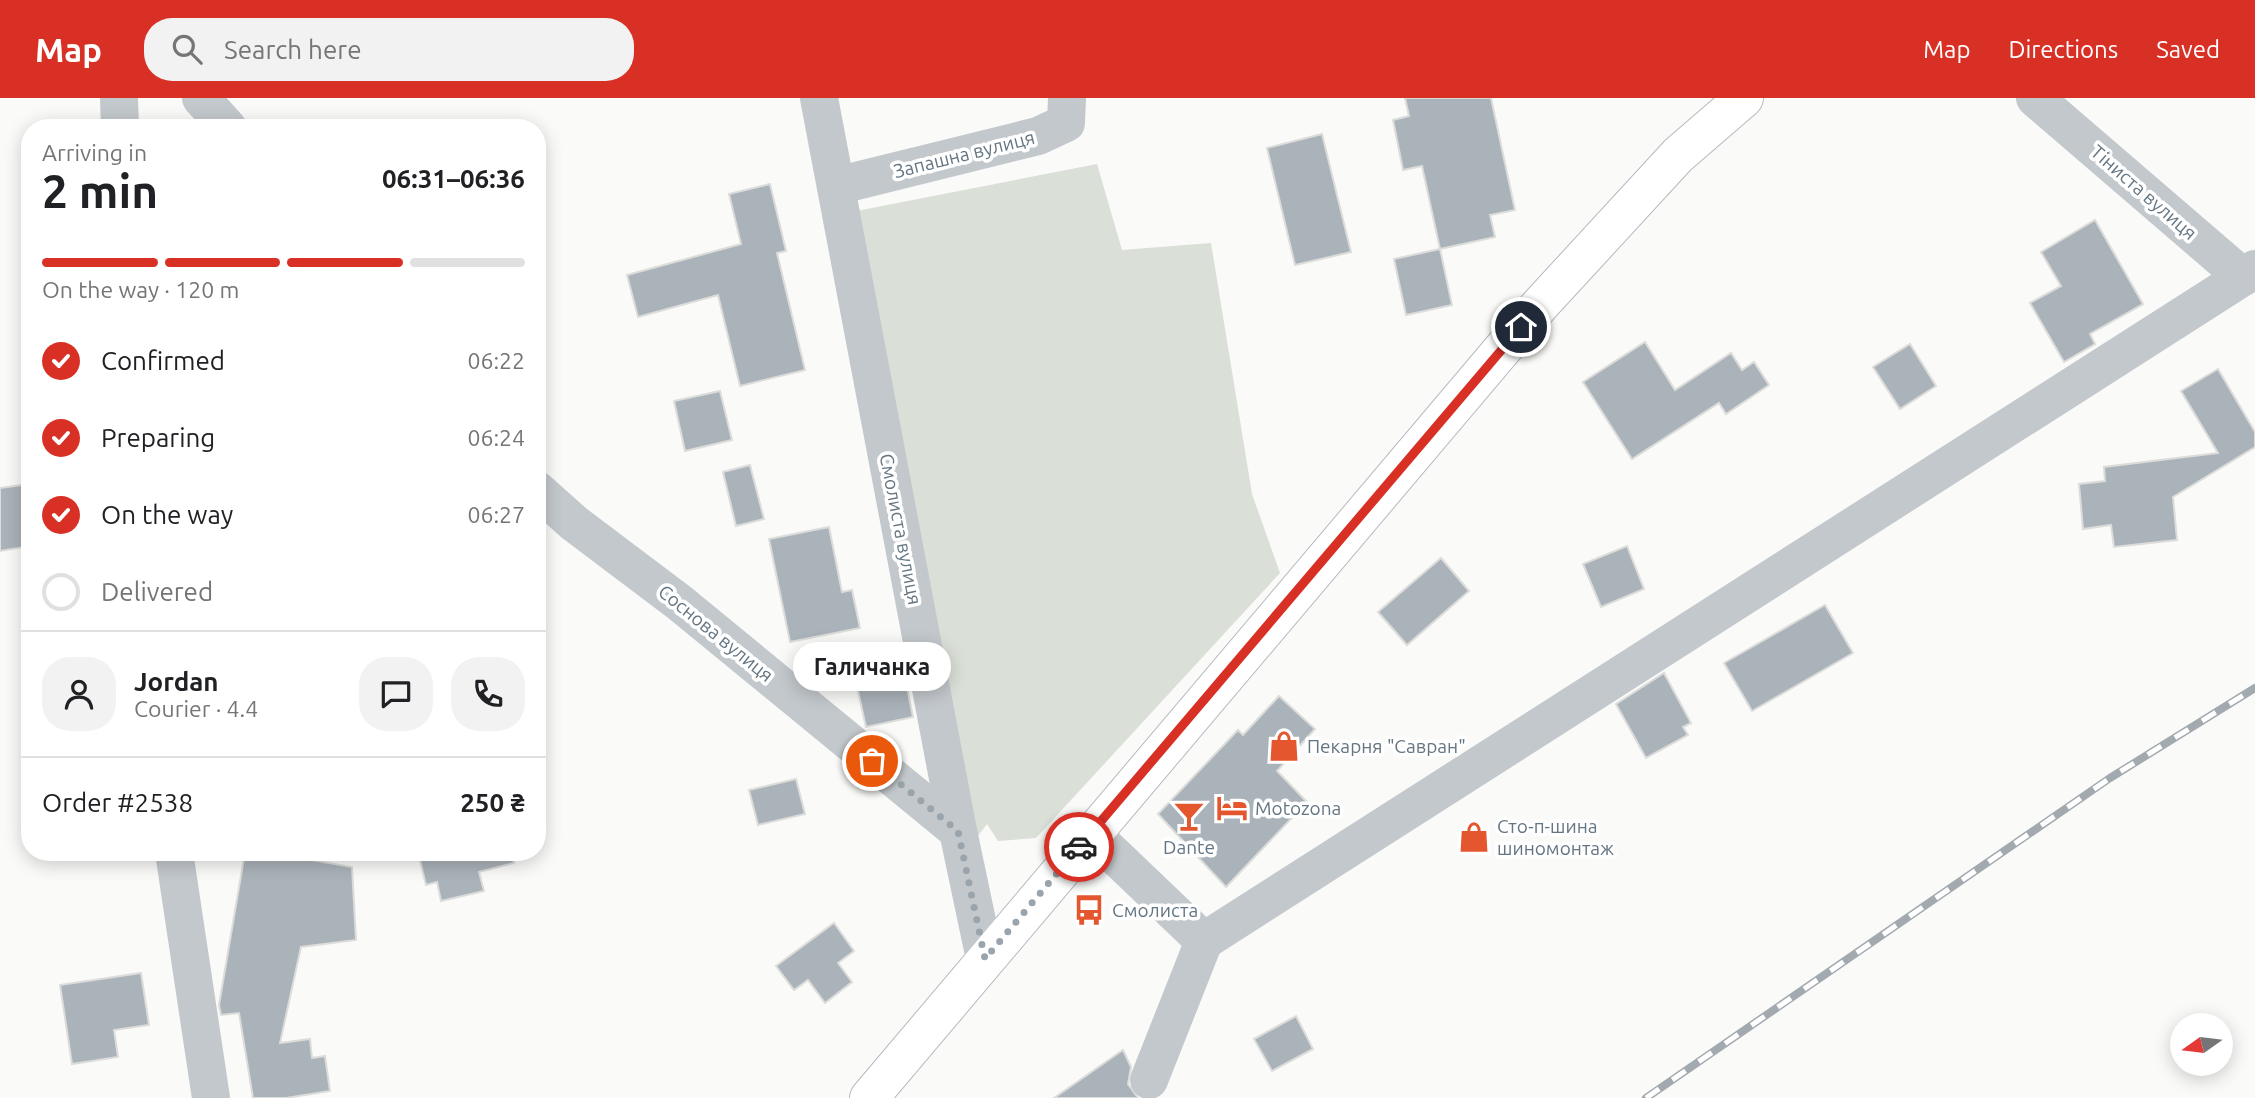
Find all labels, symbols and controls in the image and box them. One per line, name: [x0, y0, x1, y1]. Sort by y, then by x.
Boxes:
search box: [144, 18, 634, 81]
icon: search: [168, 30, 206, 68]
text: Map: [35, 31, 102, 68]
text: Search here: [224, 35, 362, 64]
text: Map: [1923, 36, 1970, 63]
text: Directions: [2008, 36, 2118, 63]
text: Saved: [2156, 36, 2220, 63]
street label: Запашна вулиця: [891, 126, 1037, 182]
text: Arriving in: [42, 140, 147, 165]
street label: Тіниста вулиця: [2087, 140, 2201, 244]
text: 06:31–06:36: [382, 164, 525, 193]
text: 2 min: [42, 165, 158, 217]
text: On the way · 120 m: [42, 277, 239, 302]
pin: [1491, 297, 1551, 357]
icon: home: [1502, 308, 1540, 346]
icon: check: [42, 342, 80, 380]
text: Confirmed: [101, 346, 225, 375]
text: 06:22: [467, 348, 525, 373]
icon: check: [42, 419, 80, 457]
text: Preparing: [101, 423, 215, 452]
text: 06:24: [467, 425, 525, 450]
street label: Смолиста вулиця: [876, 452, 926, 606]
icon: check: [42, 496, 80, 534]
text: On the way: [101, 500, 233, 529]
text: 06:27: [467, 502, 525, 527]
text: Delivered: [101, 577, 213, 606]
street label: Соснова вулиця: [654, 580, 778, 686]
callout: Галичанка: [793, 642, 951, 691]
text: Галичанка: [814, 654, 930, 679]
button: person: [42, 657, 116, 731]
button: chat: [359, 657, 433, 731]
button: phone: [451, 657, 525, 731]
text: Jordan: [134, 667, 219, 696]
text: Courier · 4.4: [134, 696, 258, 721]
shop icon: Пекарня "Савран": [1267, 729, 1301, 763]
pin: [842, 731, 902, 791]
place label: Пекарня "Савран": [1307, 735, 1466, 757]
icon: bag: [853, 742, 891, 780]
text: Order #2538: [42, 788, 193, 817]
text: 250 ₴: [460, 788, 525, 817]
hotel icon: Motozona: [1215, 791, 1249, 825]
place label: Motozona: [1255, 797, 1341, 819]
bar icon: Dante: [1172, 799, 1206, 833]
courier: [1044, 812, 1114, 882]
place label: Сто-п-шина шиномонтаж: [1497, 815, 1614, 859]
shop icon: Сто-п-шина шиномонтаж: [1457, 820, 1491, 854]
icon: car: [1060, 828, 1098, 866]
place label: Dante: [1163, 836, 1215, 858]
bus stop icon: Смолиста: [1072, 893, 1106, 927]
place label: Смолиста: [1112, 899, 1198, 921]
north arrow: [2170, 1013, 2233, 1076]
map controls: [2170, 1013, 2233, 1076]

